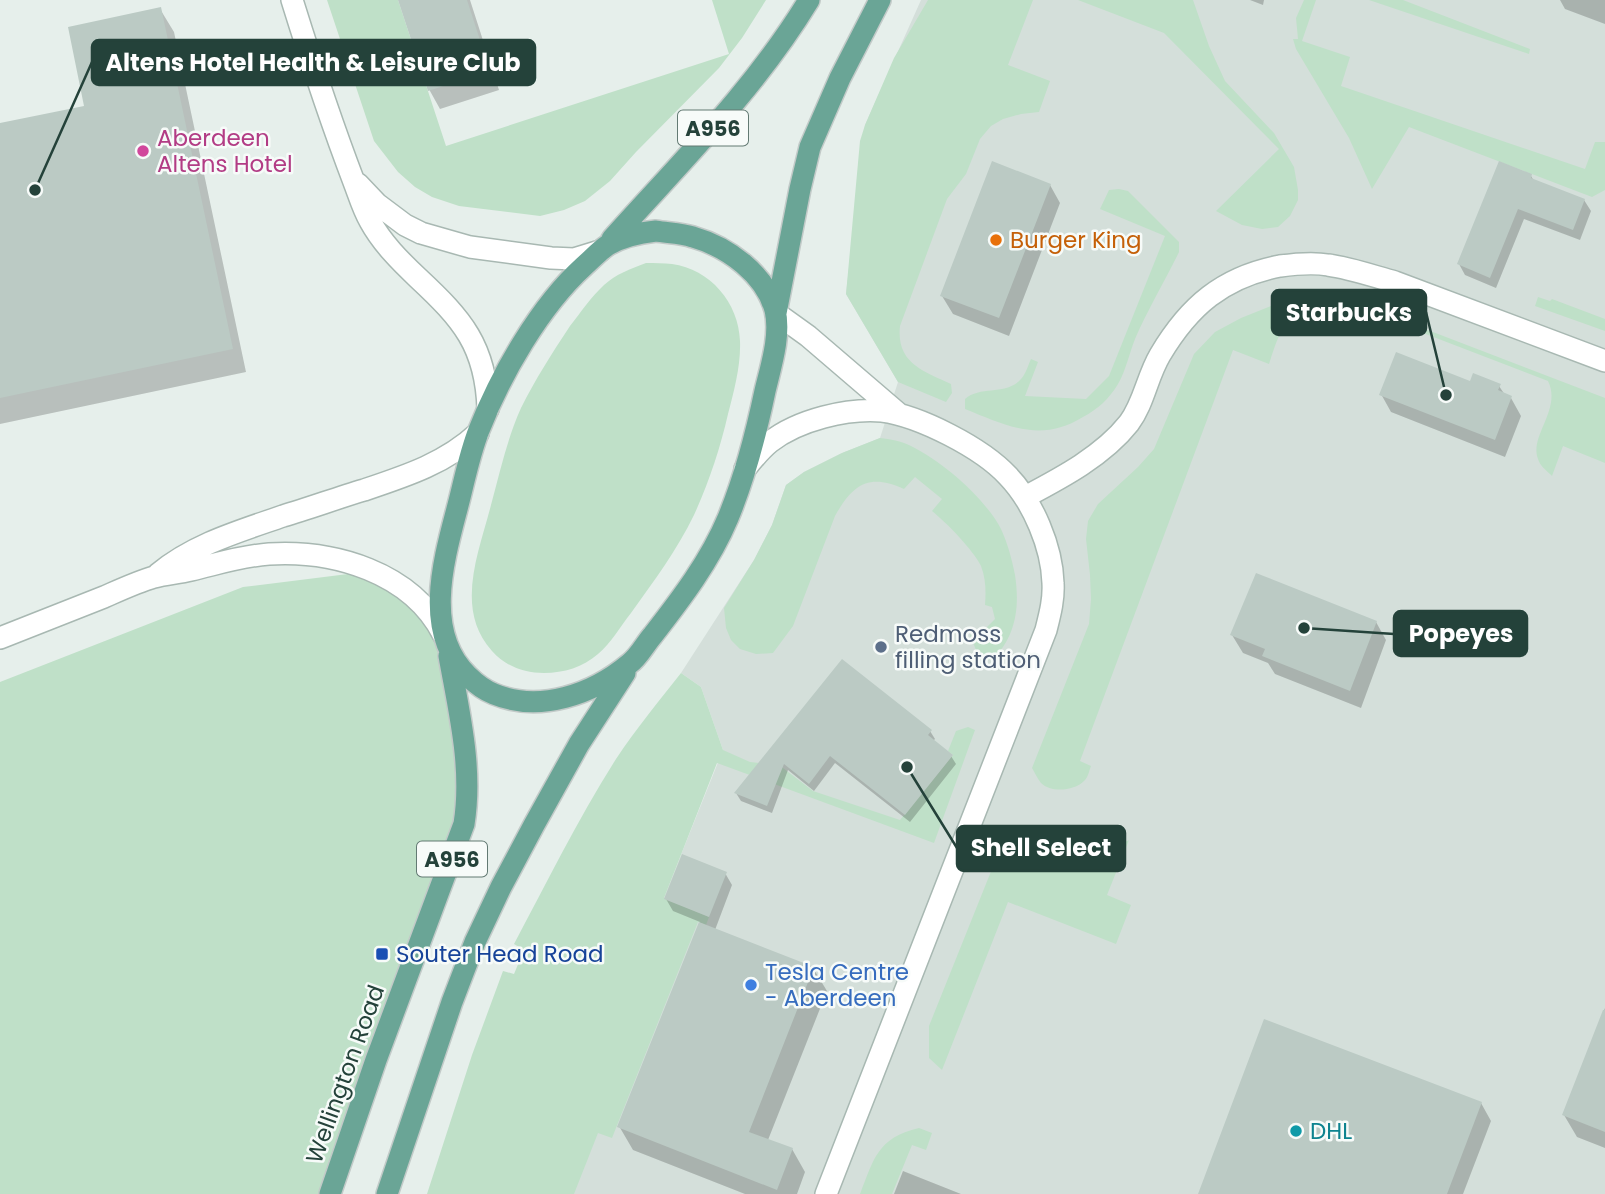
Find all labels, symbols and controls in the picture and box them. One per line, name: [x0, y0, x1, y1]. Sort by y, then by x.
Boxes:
callout: Altens Hotel Health & Leisure Club: [92, 40, 535, 85]
text: Altens Hotel Health & Leisure Club: [105, 46, 521, 79]
road number: A956: [678, 110, 748, 146]
place label: Aberdeen Altens Hotel: [157, 122, 293, 180]
marker: Aberdeen Altens Hotel: [135, 143, 151, 159]
place label: Burger King: [1010, 224, 1142, 256]
marker: Burger King: [988, 232, 1004, 248]
callout: Starbucks: [1272, 290, 1426, 335]
text: Starbucks: [1286, 296, 1412, 329]
callout: Popeyes: [1394, 611, 1527, 656]
text: Popeyes: [1409, 617, 1513, 650]
place label: Redmoss filling station: [895, 618, 1041, 676]
marker: Redmoss filling station: [873, 639, 889, 655]
callout: Shell Select: [957, 826, 1125, 871]
text: Shell Select: [971, 831, 1111, 864]
road number: A956: [417, 842, 487, 876]
place label: Souter Head Road: [396, 938, 604, 970]
marker: Souter Head Road: [374, 946, 390, 962]
place label: Tesla Centre - Aberdeen: [765, 956, 909, 1014]
marker: Tesla Centre - Aberdeen: [743, 977, 759, 993]
street label: Wellington Road: [298, 980, 392, 1168]
place label: DHL: [1310, 1115, 1352, 1147]
marker: DHL: [1288, 1123, 1304, 1139]

